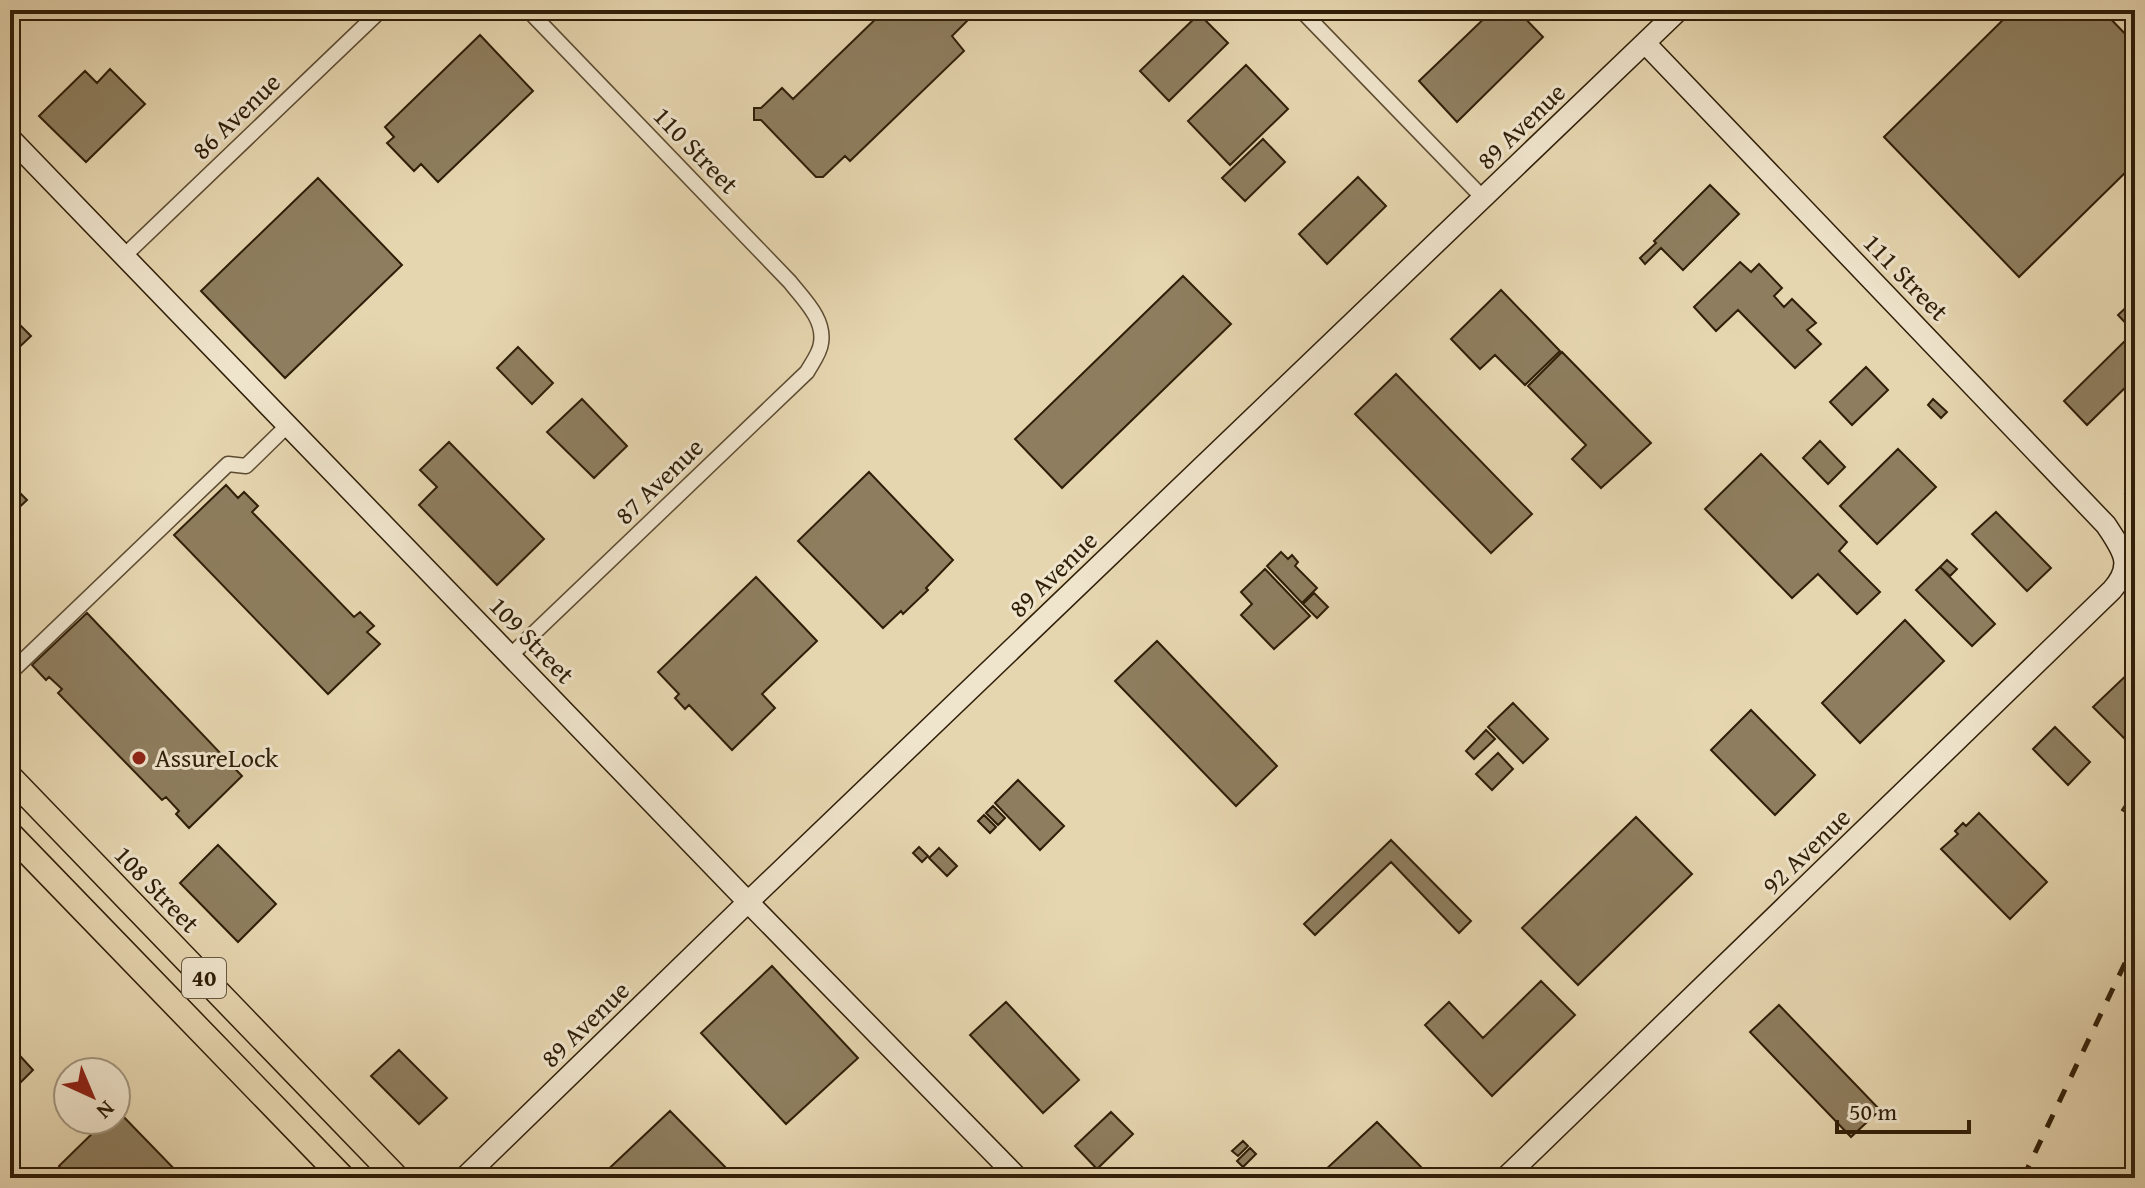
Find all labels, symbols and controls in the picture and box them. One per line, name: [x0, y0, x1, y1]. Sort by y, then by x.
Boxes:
street label: 86 Avenue: [182, 63, 289, 168]
street label: 89 Avenue: [1467, 73, 1574, 178]
street label: 110 Street: [644, 97, 748, 202]
street label: 111 Street: [1854, 224, 1958, 329]
street label: 87 Avenue: [605, 428, 712, 533]
street label: 89 Avenue: [999, 521, 1106, 626]
street label: 109 Street: [480, 587, 584, 692]
place label: AssureLock: [155, 738, 279, 777]
marker: AssureLock: [130, 749, 148, 767]
street label: 92 Avenue: [1752, 798, 1859, 903]
street label: 108 Street: [105, 836, 209, 941]
road number: 40: [182, 958, 226, 998]
street label: 89 Avenue: [531, 971, 638, 1076]
north arrow: [52, 1056, 132, 1136]
scale bar: [1837, 1084, 1969, 1134]
text: N: [89, 1094, 122, 1127]
text: 50 m: [1849, 1094, 1897, 1129]

